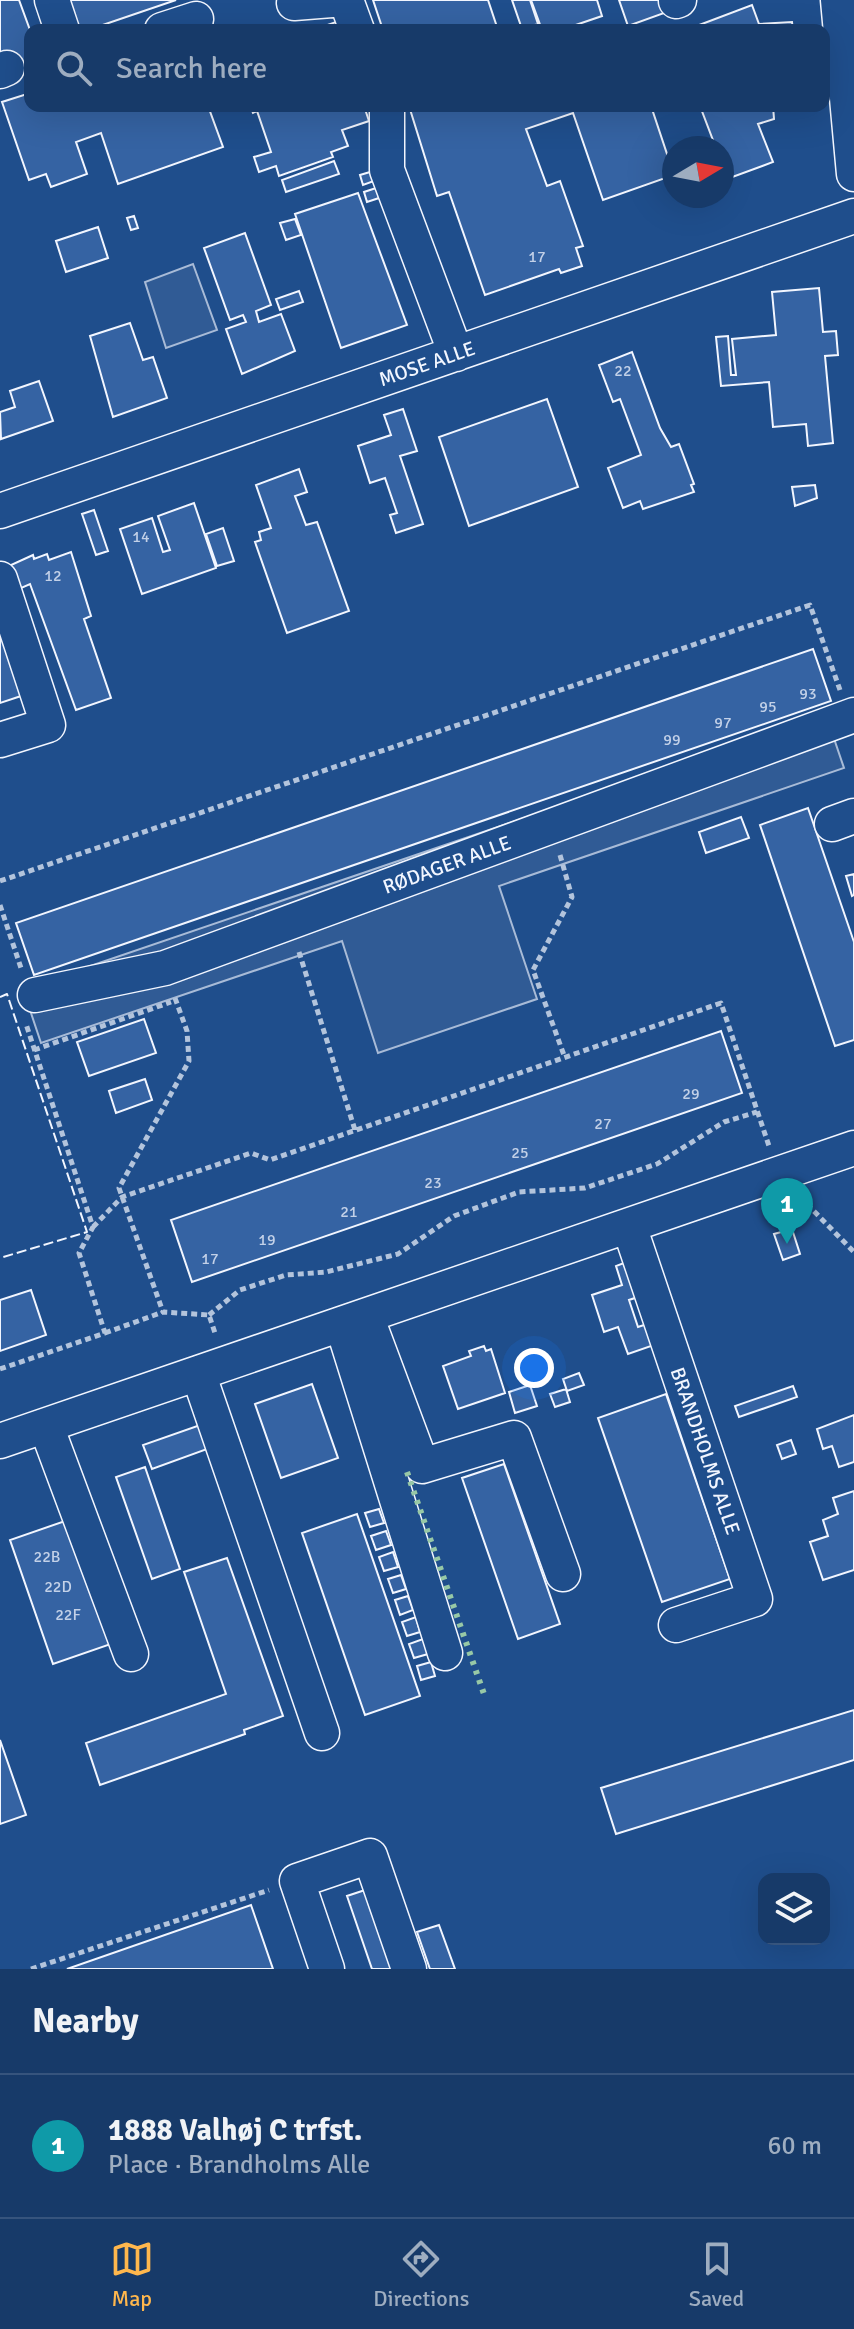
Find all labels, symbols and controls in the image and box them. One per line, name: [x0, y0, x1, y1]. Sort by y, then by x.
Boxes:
search box: [24, 24, 830, 112]
icon: search: [52, 46, 96, 90]
text: Search here: [116, 50, 267, 87]
north arrow: [662, 136, 734, 208]
house number: 17: [528, 247, 546, 267]
street label: MOSE ALLE: [376, 336, 478, 392]
house number: 22: [614, 361, 632, 381]
house number: 14: [132, 527, 150, 547]
house number: 12: [44, 566, 62, 586]
house number: 93: [799, 684, 817, 704]
house number: 95: [759, 697, 777, 717]
house number: 97: [714, 713, 732, 733]
house number: 99: [663, 730, 681, 750]
street label: RØDAGER ALLE: [380, 830, 514, 900]
house number: 29: [682, 1084, 700, 1104]
house number: 27: [594, 1114, 612, 1134]
house number: 25: [511, 1143, 529, 1163]
house number: 23: [424, 1173, 442, 1193]
pin: 1: [761, 1178, 813, 1244]
house number: 21: [340, 1202, 358, 1222]
house number: 19: [258, 1230, 276, 1250]
house number: 17: [201, 1249, 219, 1269]
your location: [514, 1348, 554, 1388]
street label: BRANDHOLMS ALLE: [665, 1364, 745, 1538]
house number: 22B: [34, 1547, 60, 1567]
house number: 22D: [44, 1577, 72, 1597]
house number: 22F: [55, 1605, 81, 1625]
map controls: [758, 1873, 830, 1945]
button: layers: [758, 1873, 830, 1945]
text: Nearby: [32, 2000, 139, 2042]
text: 1888 Valhøj C trfst.: [108, 2112, 362, 2149]
text: 1: [51, 2130, 65, 2162]
text: 60 m: [767, 2130, 822, 2162]
text: Place · Brandholms Alle: [108, 2149, 370, 2181]
tab: Map: [110, 2237, 154, 2312]
tab: Directions: [373, 2237, 469, 2312]
tab: Saved: [689, 2237, 744, 2312]

